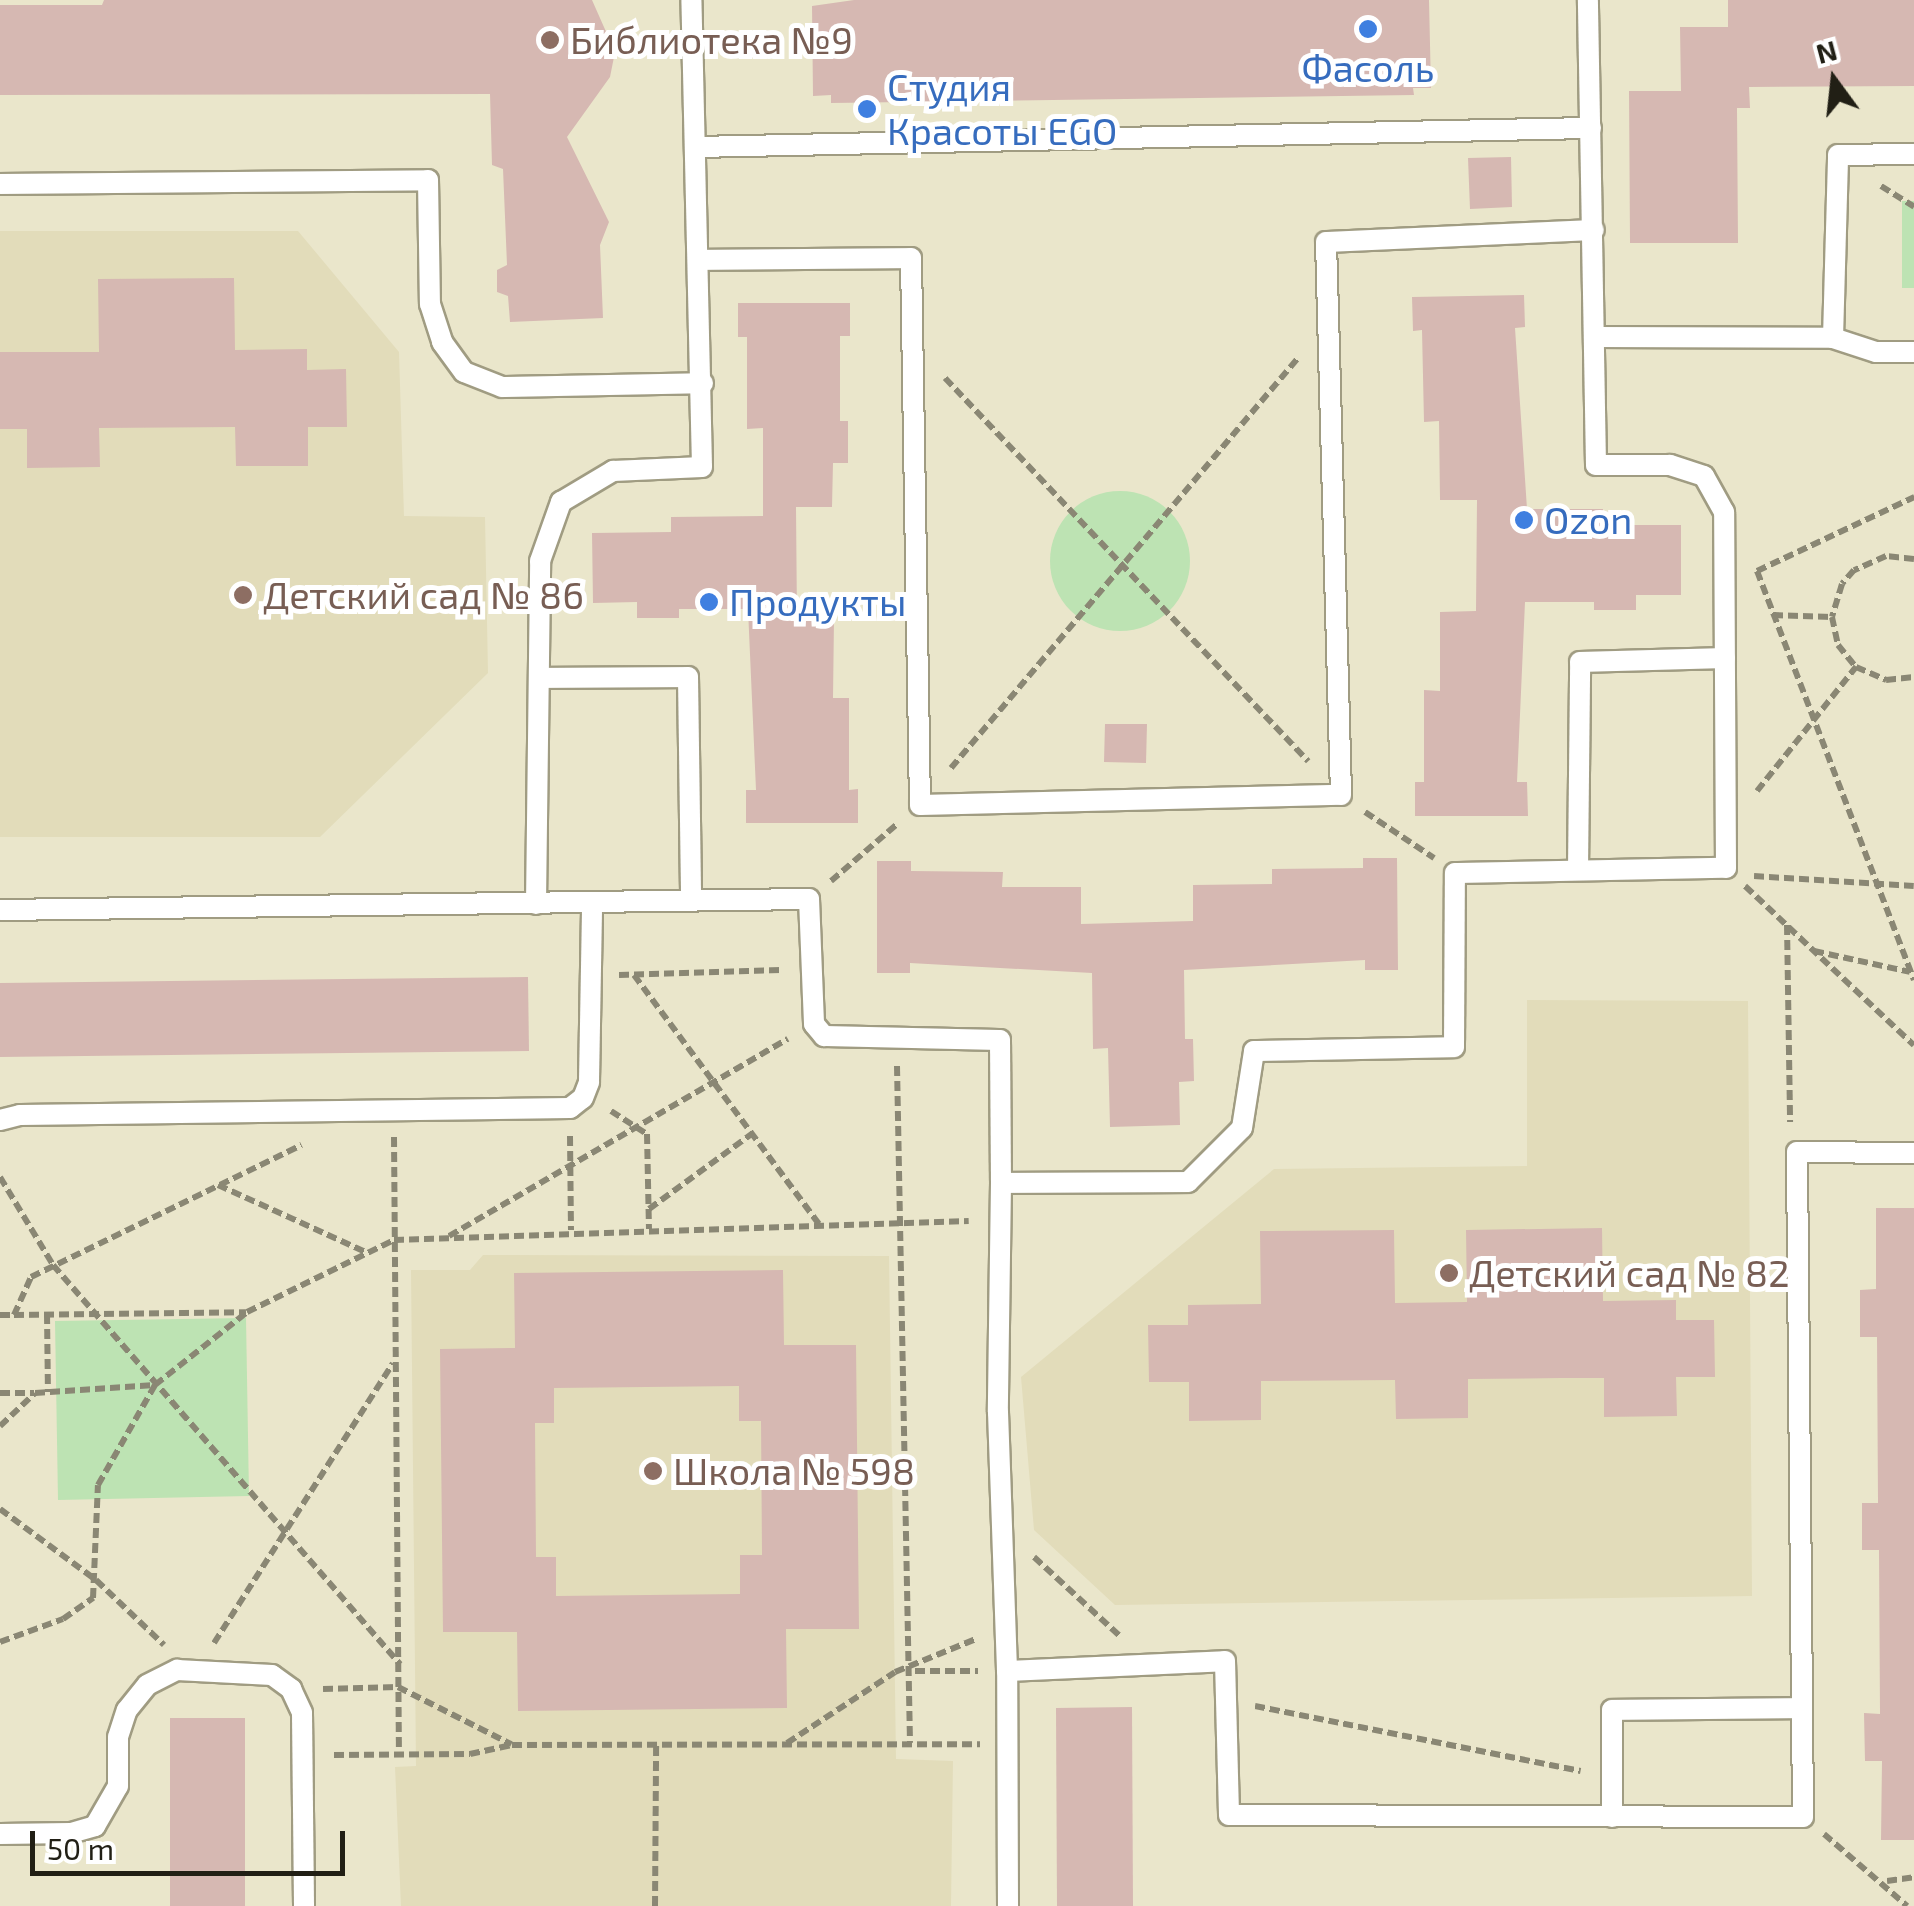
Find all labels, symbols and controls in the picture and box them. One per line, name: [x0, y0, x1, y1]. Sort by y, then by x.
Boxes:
place label: Библиотека №9: [570, 17, 853, 63]
marker: Фасоль: [1357, 18, 1379, 40]
marker: Библиотека №9: [539, 29, 561, 51]
north arrow: [1784, 30, 1884, 130]
text: N: [1812, 32, 1840, 70]
place label: Фасоль: [1302, 45, 1434, 91]
place label: Студия Красоты EGO: [887, 64, 1118, 153]
marker: Студия Красоты EGO: [856, 98, 878, 120]
place label: Ozon: [1544, 497, 1632, 543]
marker: Ozon: [1513, 509, 1535, 531]
place label: Детский сад № 86: [263, 572, 584, 618]
place label: Продукты: [729, 579, 906, 625]
marker: Детский сад № 86: [232, 584, 254, 606]
marker: Продукты: [698, 591, 720, 613]
place label: Детский сад № 82: [1469, 1250, 1789, 1296]
marker: Детский сад № 82: [1438, 1262, 1460, 1284]
place label: Школа № 598: [673, 1448, 915, 1494]
marker: Школа № 598: [642, 1460, 664, 1482]
scale bar: [35, 1811, 350, 1873]
text: 50 m: [47, 1830, 114, 1866]

